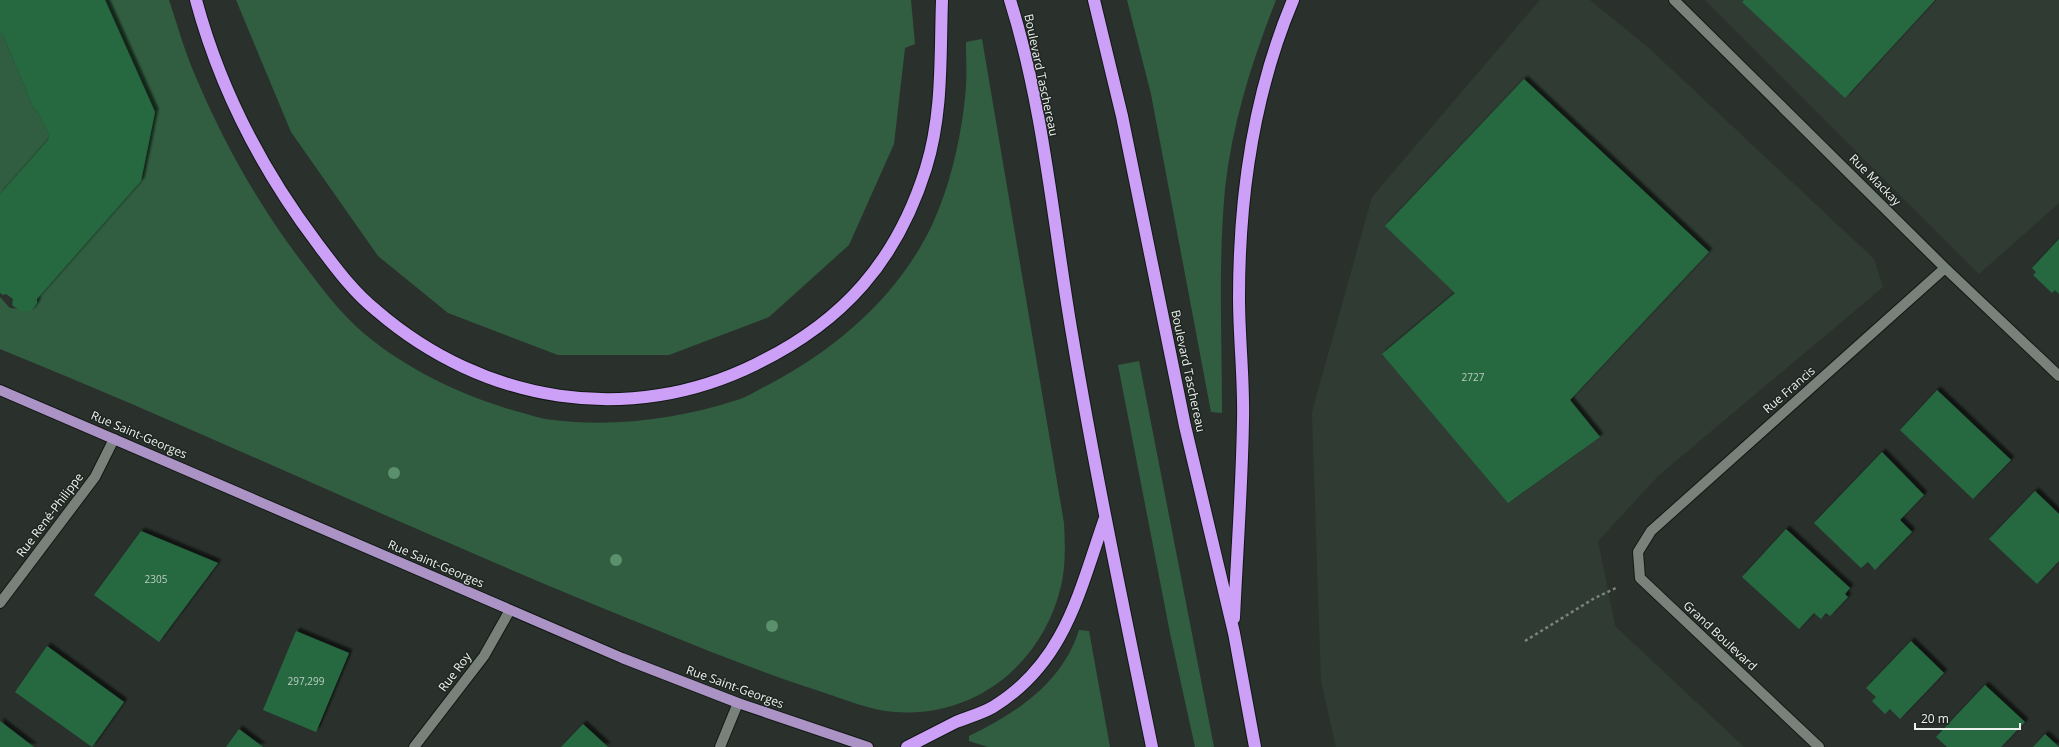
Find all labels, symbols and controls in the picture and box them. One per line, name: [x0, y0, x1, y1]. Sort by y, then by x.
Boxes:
street label: Boulevard Taschereau: [1020, 12, 1063, 138]
street label: Rue Mackay: [1846, 150, 1906, 210]
street label: Boulevard Taschereau: [1167, 308, 1210, 434]
street label: Rue Francis: [1759, 362, 1819, 417]
house number: 2727: [1462, 370, 1485, 384]
street label: Rue Saint-Georges: [88, 407, 190, 463]
street label: Rue René-Philippe: [12, 469, 87, 560]
street label: Rue Saint-Georges: [385, 536, 487, 592]
house number: 2305: [145, 572, 168, 586]
street label: Grand Boulevard: [1680, 597, 1761, 674]
street label: Rue Roy: [434, 648, 476, 695]
street label: Rue Saint-Georges: [684, 661, 787, 712]
house number: 297,299: [288, 674, 325, 688]
scale bar: [1915, 705, 2020, 731]
text: 20 m: [1921, 710, 1949, 727]

